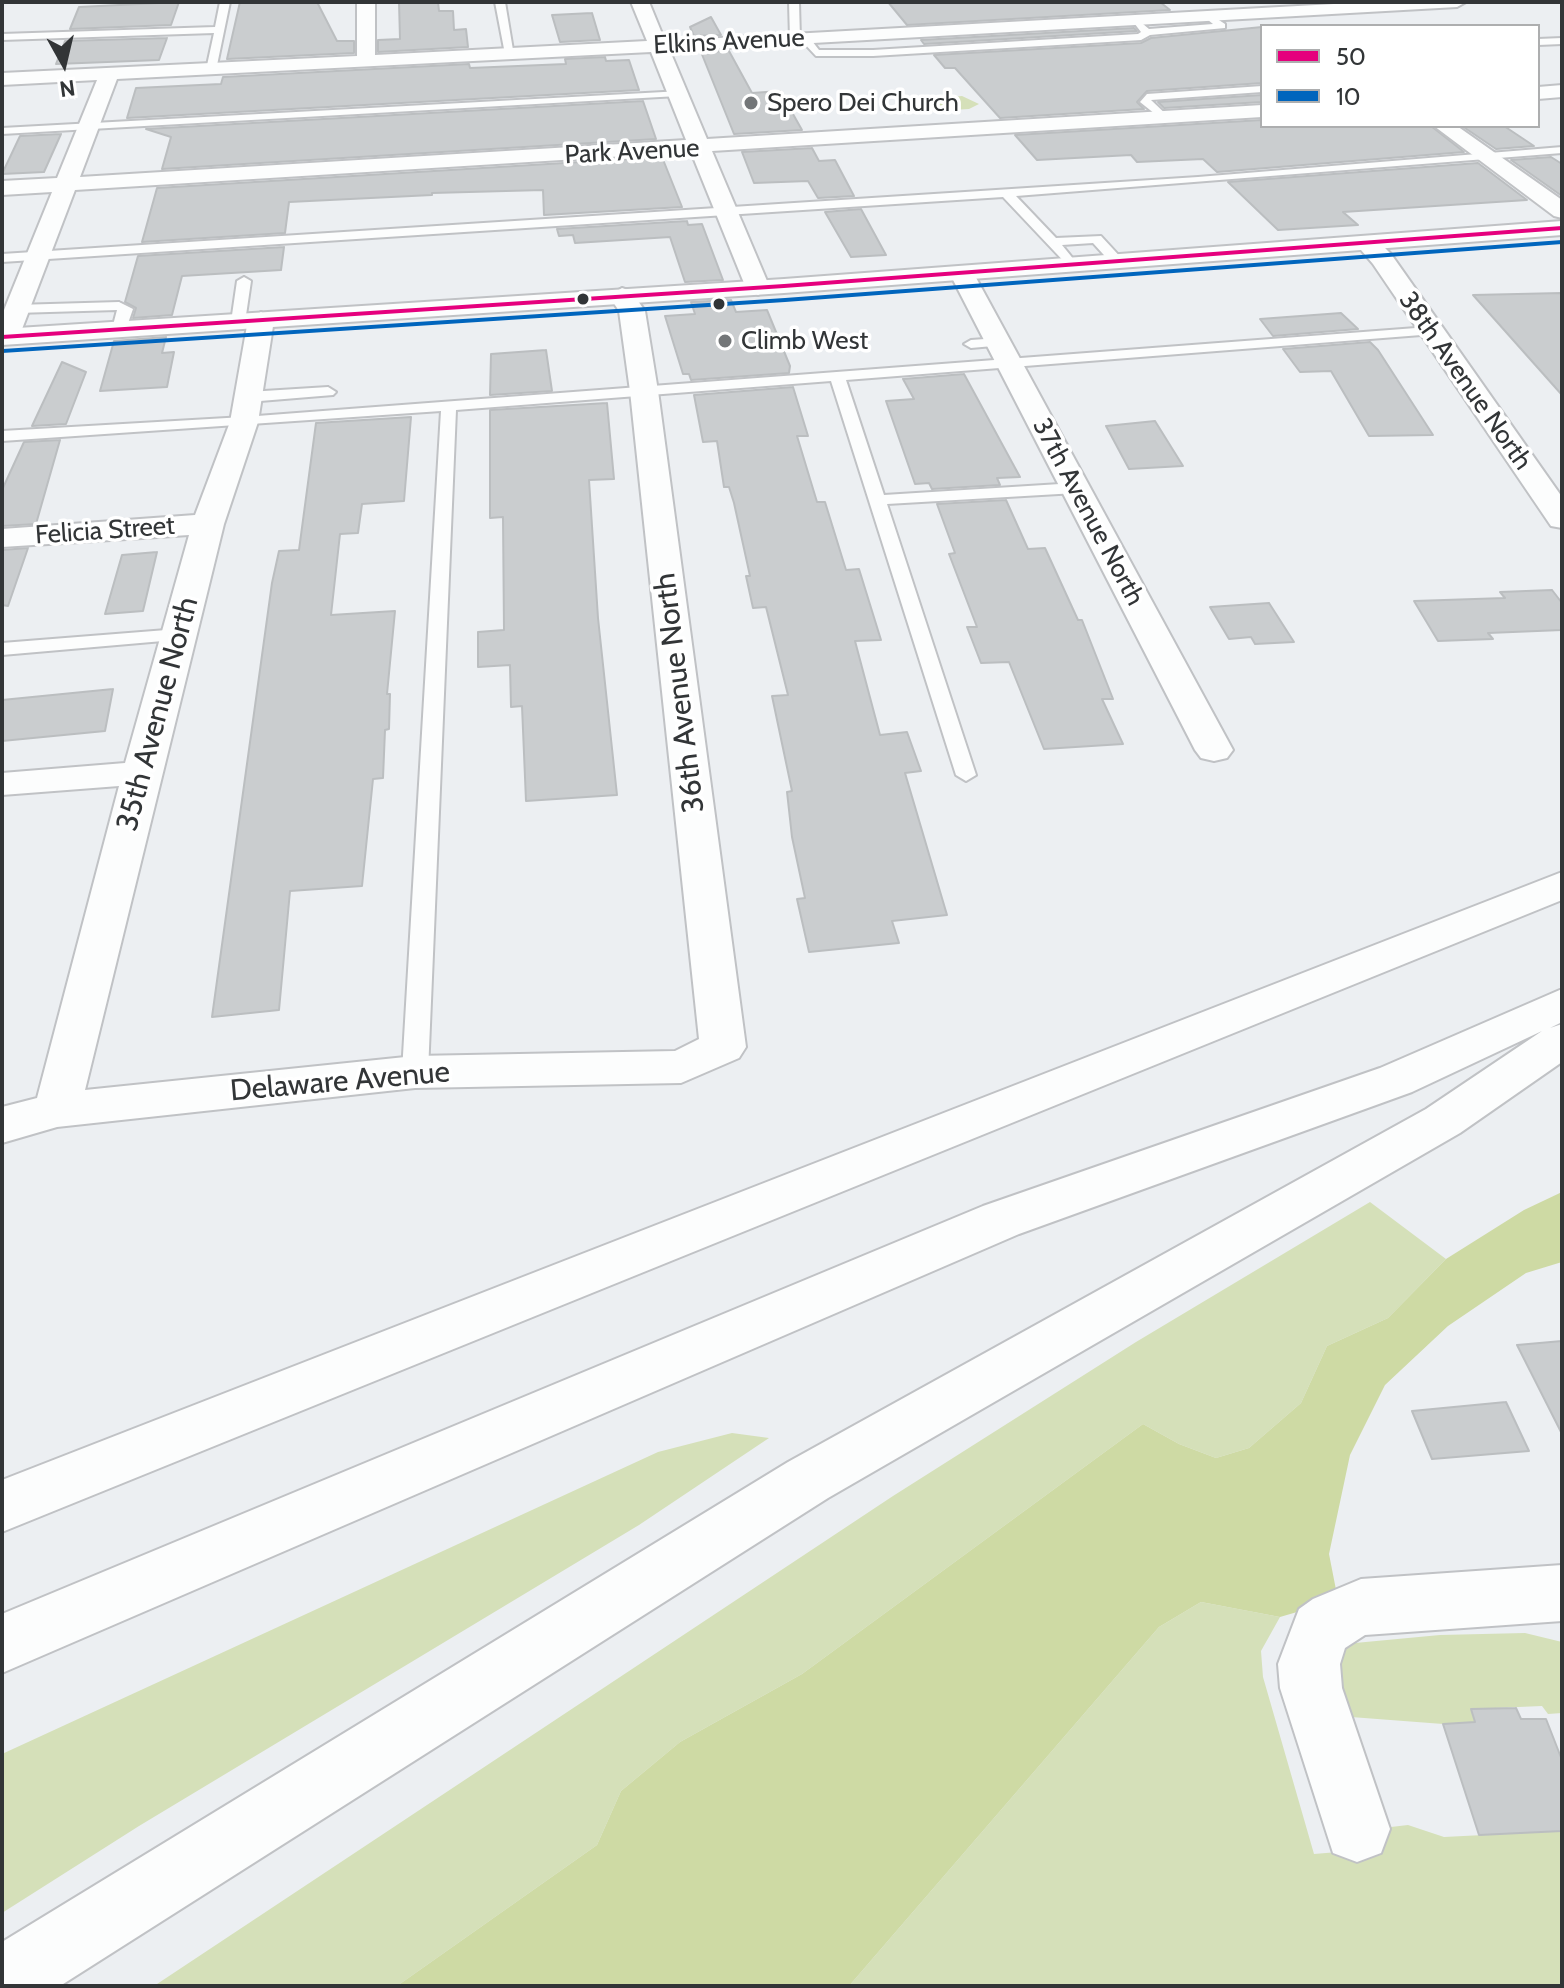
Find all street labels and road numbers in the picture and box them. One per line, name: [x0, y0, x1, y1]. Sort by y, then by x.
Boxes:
street label: Elkins Avenue: [653, 22, 805, 62]
street label: Park Avenue: [564, 133, 700, 171]
street label: 38th Avenue North: [1392, 286, 1538, 476]
street label: 37th Avenue North: [1026, 413, 1150, 611]
street label: Felicia Street: [34, 511, 176, 551]
street label: 36th Avenue North: [647, 571, 713, 815]
street label: 35th Avenue North: [109, 593, 207, 835]
street label: Delaware Avenue: [229, 1054, 451, 1110]

